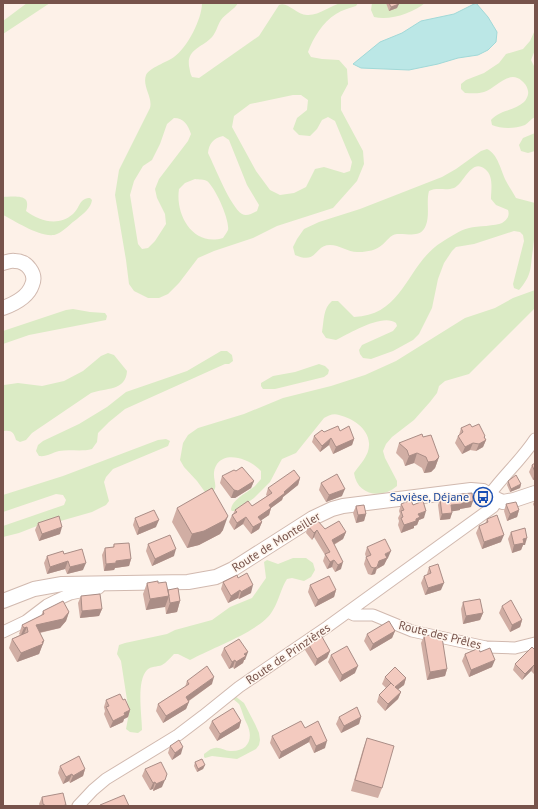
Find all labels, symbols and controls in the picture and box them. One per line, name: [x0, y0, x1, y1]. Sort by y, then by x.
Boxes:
bus stop icon: Savièse, Déjane: [472, 486, 494, 508]
place label: Savièse, Déjane: [390, 489, 469, 504]
street label: Route de Monteiller: [229, 508, 323, 575]
street label: Route des Prêles: [397, 617, 483, 652]
street label: Route de Prinzières: [243, 620, 333, 687]

